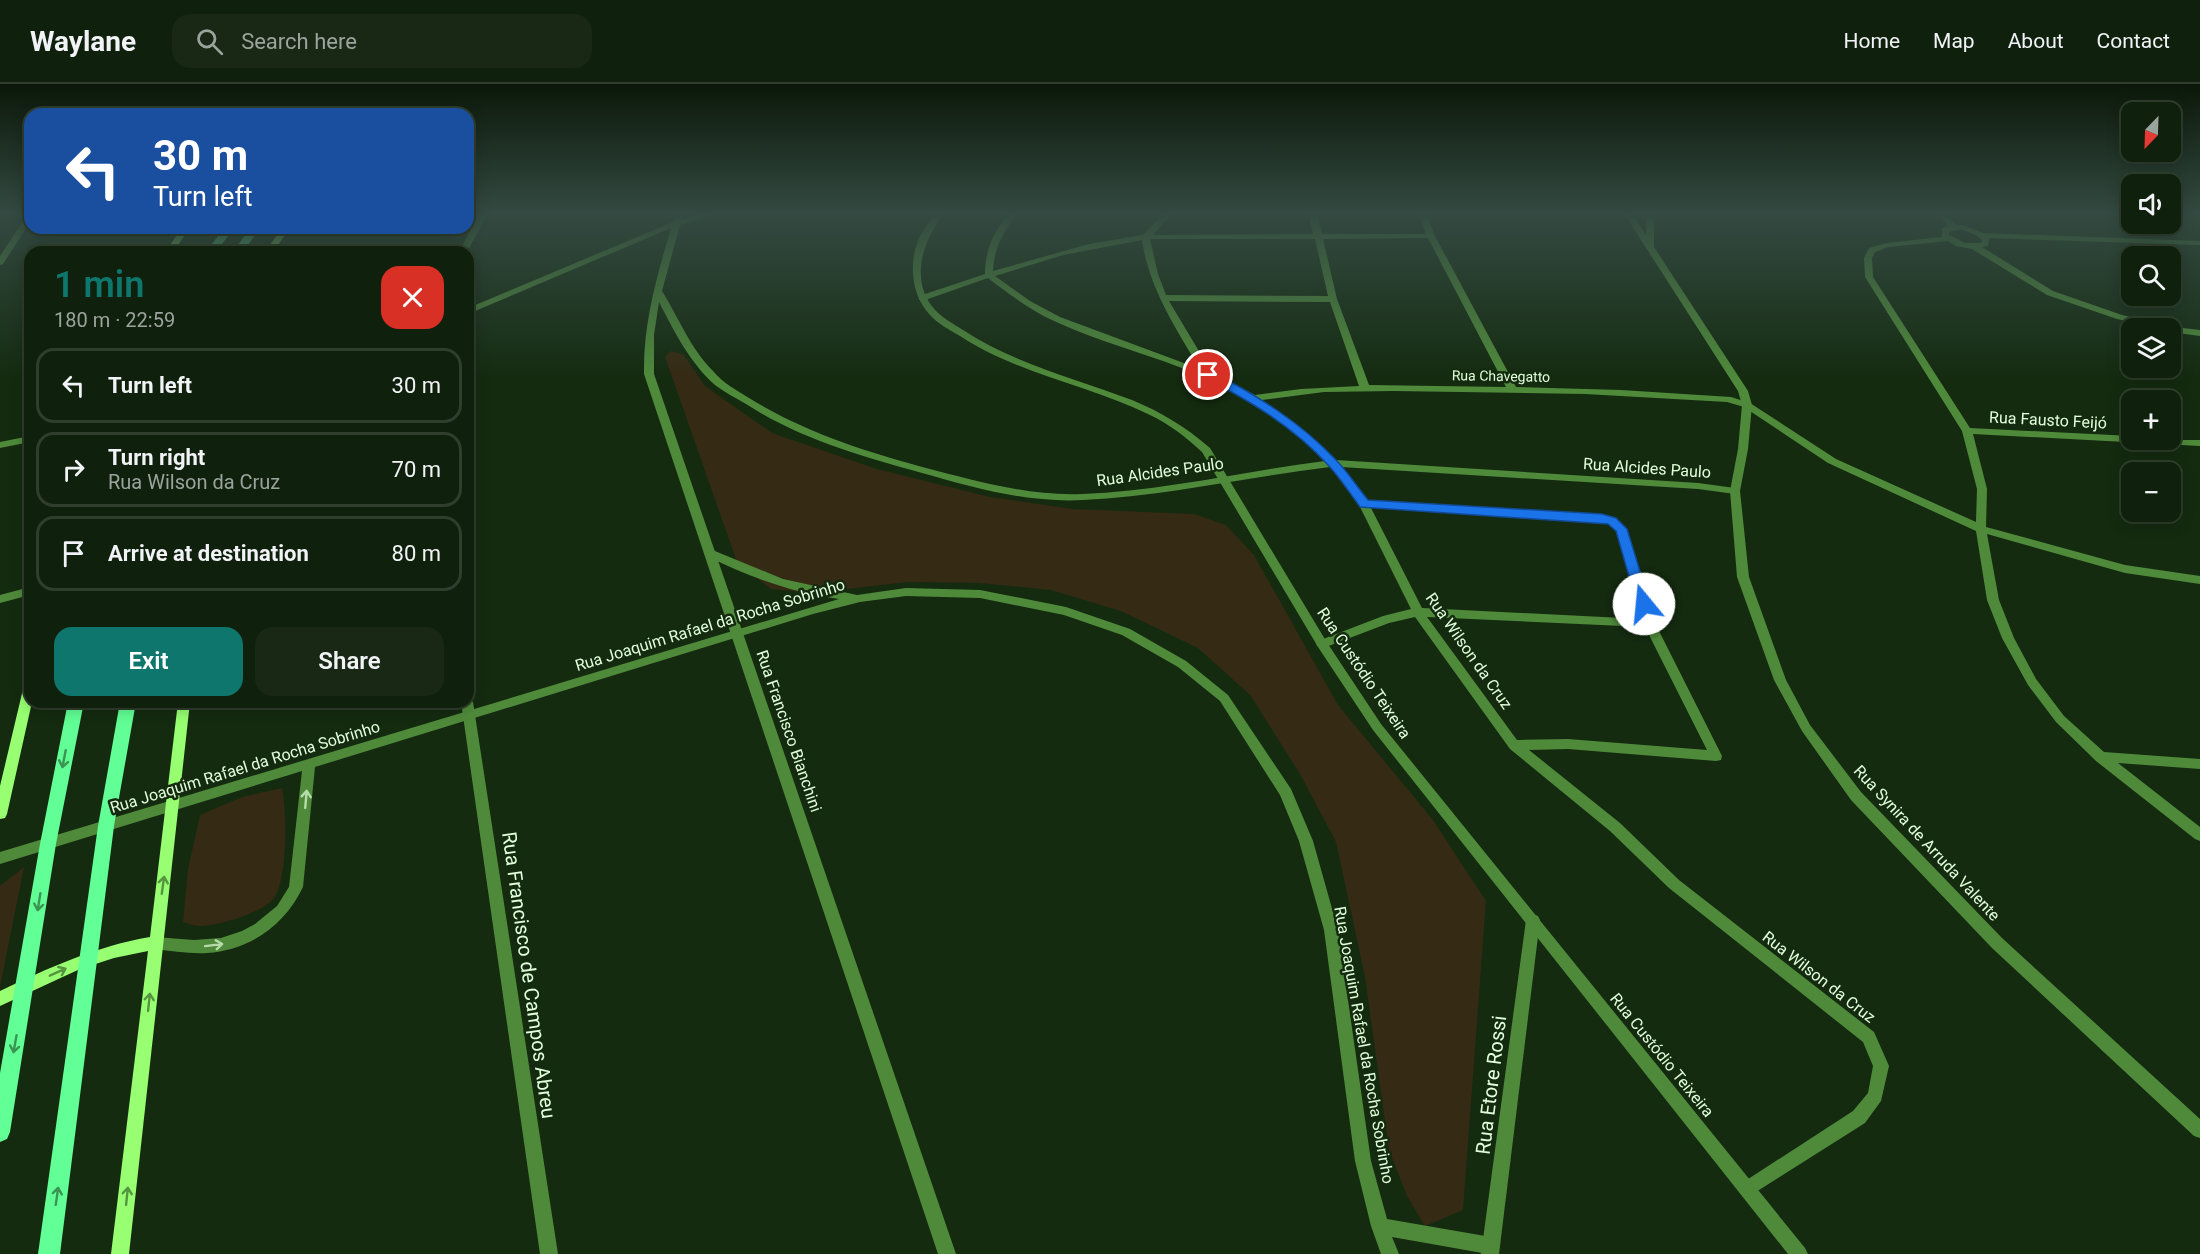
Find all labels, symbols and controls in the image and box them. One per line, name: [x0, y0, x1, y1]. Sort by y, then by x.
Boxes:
search box: [172, 14, 592, 68]
text: Waylane: [30, 25, 136, 58]
icon: search: [193, 25, 226, 58]
text: Search here: [241, 29, 357, 54]
text: Home: [1844, 29, 1900, 53]
text: Map: [1933, 29, 1975, 53]
text: About: [2008, 29, 2064, 53]
text: Contact: [2097, 29, 2170, 53]
north arrow: [2121, 102, 2181, 162]
map controls: [2121, 102, 2181, 522]
text: 30 m: [153, 131, 248, 180]
icon: left: [54, 132, 132, 210]
button: sound: [2121, 174, 2181, 234]
text: Turn left: [153, 181, 253, 213]
button: search: [2121, 246, 2181, 306]
text: 1 min: [54, 264, 144, 306]
button: close: [381, 266, 444, 329]
text: 180 m · 22:59: [54, 308, 175, 332]
button: layers: [2121, 318, 2181, 378]
pin: [1182, 349, 1233, 400]
icon: arrive: [1191, 358, 1224, 391]
street label: Rua Chavegatto: [1452, 367, 1550, 385]
icon: left: [57, 369, 90, 402]
text: Turn left: [108, 373, 192, 398]
text: 30 m: [392, 373, 441, 398]
button: +: [2121, 390, 2181, 450]
street label: Rua Fausto Feijó: [1989, 407, 2107, 433]
text: Turn right: [108, 445, 205, 470]
icon: right: [57, 453, 90, 486]
street label: Rua Alcides Paulo: [1095, 454, 1225, 490]
street label: Rua Alcides Paulo: [1582, 454, 1712, 482]
text: 70 m: [392, 457, 441, 482]
button: −: [2121, 462, 2181, 522]
text: Rua Wilson da Cruz: [108, 470, 280, 494]
icon: arrive: [57, 537, 90, 570]
text: Arrive at destination: [108, 541, 309, 566]
text: 80 m: [392, 541, 441, 566]
position arrow: [1612, 572, 1676, 636]
street label: Rua Joaquim Rafael da Rocha Sobrinho: [573, 575, 847, 675]
street label: Rua Wilson da Cruz: [1422, 589, 1516, 713]
street label: Rua Custódio Teixeira: [1313, 604, 1415, 742]
button: Exit: [54, 627, 243, 696]
button: Share: [255, 627, 444, 696]
street label: Rua Francisco Bianchini: [752, 648, 826, 814]
street label: Rua Joaquim Rafael da Rocha Sobrinho: [108, 717, 382, 817]
one-way arrow: [58, 749, 69, 769]
street label: Rua Synira de Arruda Valente: [1850, 761, 2004, 925]
one-way arrow: [301, 789, 312, 809]
street label: Rua Francisco de Campos Abreu: [497, 830, 561, 1120]
one-way arrow: [158, 875, 169, 895]
one-way arrow: [33, 892, 44, 911]
street label: Rua Joaquim Rafael da Rocha Sobrinho: [1330, 905, 1398, 1185]
street label: Rua Wilson da Cruz: [1759, 927, 1879, 1027]
one-way arrow: [203, 939, 223, 950]
one-way arrow: [48, 966, 66, 977]
street label: Rua Custódio Teixeira: [1606, 989, 1718, 1121]
one-way arrow: [144, 993, 155, 1013]
street label: Rua Etore Rossi: [1471, 1014, 1511, 1156]
one-way arrow: [9, 1034, 20, 1054]
one-way arrow: [122, 1186, 133, 1206]
one-way arrow: [52, 1187, 63, 1206]

